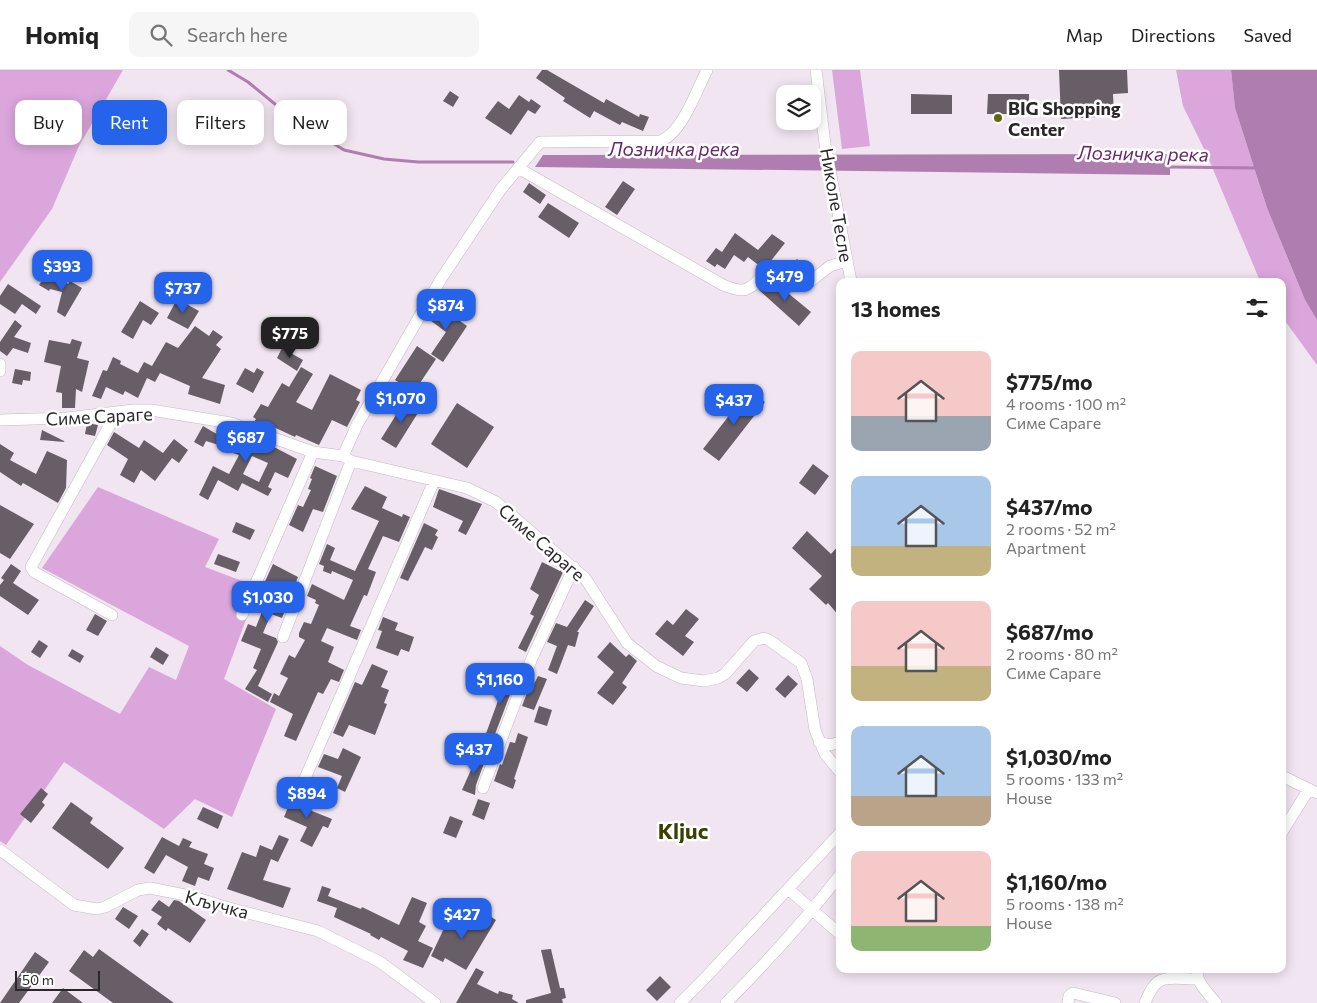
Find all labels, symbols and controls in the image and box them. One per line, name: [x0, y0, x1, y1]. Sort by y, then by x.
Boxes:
search box: [129, 12, 479, 57]
text: Homiq: [25, 20, 99, 49]
icon: search: [147, 21, 175, 49]
text: Search here: [187, 23, 288, 46]
text: Map: [1066, 24, 1103, 46]
text: Directions: [1131, 24, 1215, 46]
text: Saved: [1243, 24, 1292, 46]
map controls: [776, 85, 821, 130]
button: layers: [776, 85, 821, 130]
place label: BIG Shopping Center: [1008, 97, 1121, 140]
chip: Buy: [15, 100, 82, 145]
chip: Rent: [92, 100, 167, 145]
chip: Filters: [177, 100, 264, 145]
chip: New: [274, 100, 347, 145]
marker: BIG Shopping Center: [992, 112, 1004, 124]
water label: Лозничка река: [607, 137, 740, 160]
water label: Лозничка река: [1076, 140, 1209, 166]
street label: Николе Тесле: [816, 146, 858, 264]
pin: $393: [32, 250, 92, 292]
text: $393: [43, 256, 81, 275]
pin: $479: [755, 260, 815, 302]
text: $479: [766, 266, 804, 285]
pin: $737: [153, 272, 213, 314]
text: $737: [165, 278, 201, 297]
pin: $874: [416, 288, 476, 331]
icon: filters: [1243, 294, 1271, 322]
text: $874: [428, 295, 464, 314]
text: 13 homes: [851, 296, 941, 321]
pin: $775: [260, 316, 320, 359]
text: $775: [272, 323, 308, 342]
text: $775/mo: [1006, 369, 1093, 394]
icon: home: [891, 371, 951, 431]
pin: $1,070: [360, 382, 442, 424]
pin: $437: [704, 384, 764, 426]
text: $1,070: [376, 388, 426, 407]
text: $437: [716, 390, 752, 409]
text: 4 rooms · 100 m²: [1006, 394, 1126, 413]
street label: Симе Сараге: [45, 402, 153, 430]
text: Симе Сараге: [1006, 413, 1101, 432]
pin: $687: [216, 420, 276, 463]
text: $687: [227, 427, 265, 446]
text: $437/mo: [1006, 494, 1093, 519]
icon: home: [891, 496, 951, 556]
street label: Симе Сараге: [494, 499, 590, 585]
text: 2 rooms · 52 m²: [1006, 519, 1116, 538]
text: Apartment: [1006, 538, 1086, 557]
pin: $1,030: [227, 580, 309, 623]
text: $1,030: [243, 587, 293, 606]
text: $687/mo: [1006, 619, 1093, 644]
icon: home: [891, 621, 951, 681]
text: 2 rooms · 80 m²: [1006, 644, 1118, 663]
pin: $1,160: [459, 662, 541, 705]
text: Симе Сараге: [1006, 663, 1101, 682]
text: $1,160: [477, 669, 524, 688]
pin: $437: [444, 732, 504, 775]
text: $437: [456, 739, 492, 758]
text: $1,030/mo: [1006, 744, 1112, 769]
icon: home: [891, 746, 951, 806]
text: 5 rooms · 133 m²: [1006, 769, 1123, 788]
pin: $894: [277, 776, 337, 819]
text: $894: [288, 783, 326, 802]
text: House: [1006, 788, 1052, 807]
district label: Kljuc: [658, 817, 708, 844]
text: $1,160/mo: [1006, 869, 1107, 894]
icon: home: [891, 871, 951, 931]
street label: Кључка: [183, 885, 251, 923]
text: 5 rooms · 138 m²: [1006, 894, 1124, 913]
pin: $427: [432, 898, 492, 940]
text: $427: [444, 904, 480, 923]
text: House: [1006, 913, 1052, 932]
scale bar: [15, 968, 100, 991]
text: 50 m: [22, 971, 54, 988]

